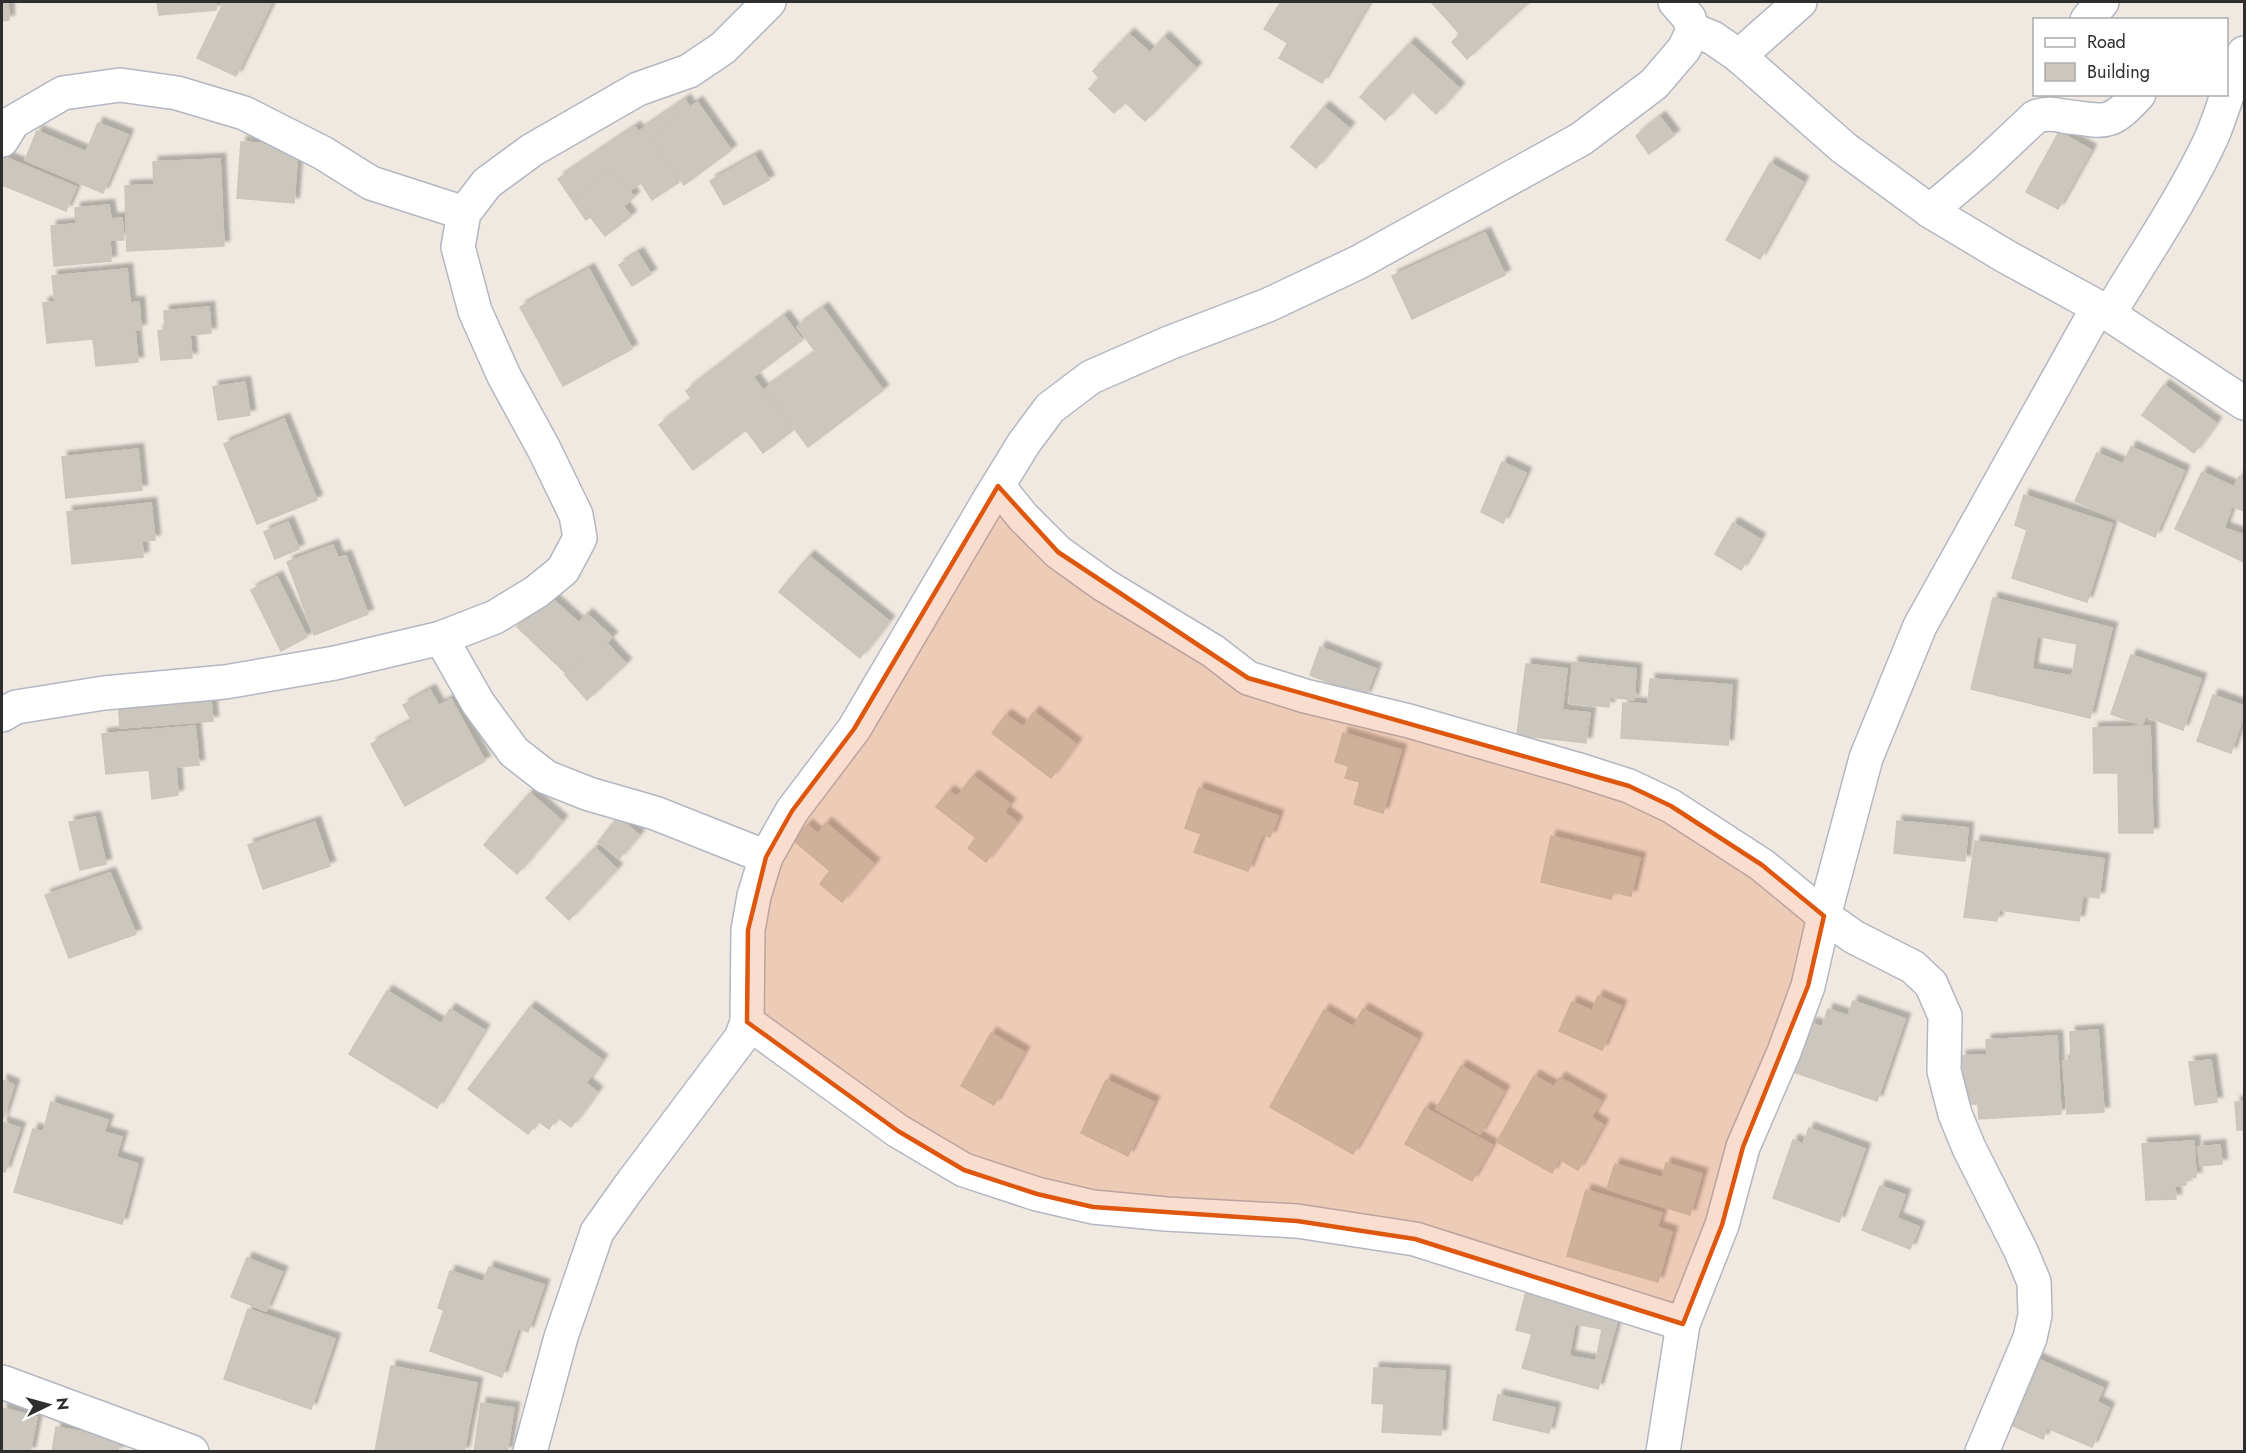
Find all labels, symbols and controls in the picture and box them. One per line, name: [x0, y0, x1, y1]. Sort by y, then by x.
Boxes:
legend: [2033, 18, 2228, 96]
text: Road: [2087, 29, 2126, 55]
text: Building: [2087, 59, 2150, 85]
north arrow: [18, 1375, 78, 1435]
text: N: [50, 1396, 74, 1411]

